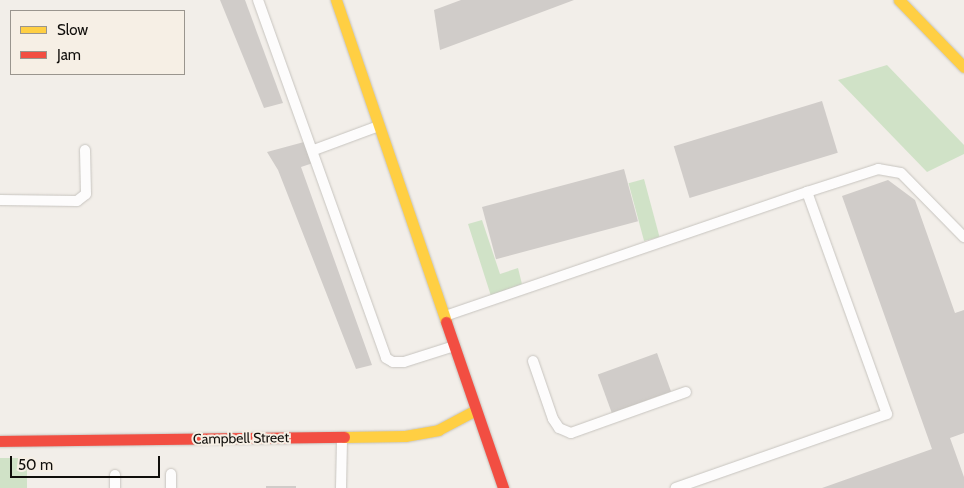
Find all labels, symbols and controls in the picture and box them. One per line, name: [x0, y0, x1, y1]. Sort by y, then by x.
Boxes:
legend: [10, 10, 185, 75]
text: Slow: [57, 21, 88, 39]
text: Jam: [57, 46, 81, 64]
street label: Campbell Street: [193, 429, 289, 447]
scale bar: [12, 446, 162, 478]
text: 50 m: [18, 456, 53, 474]

